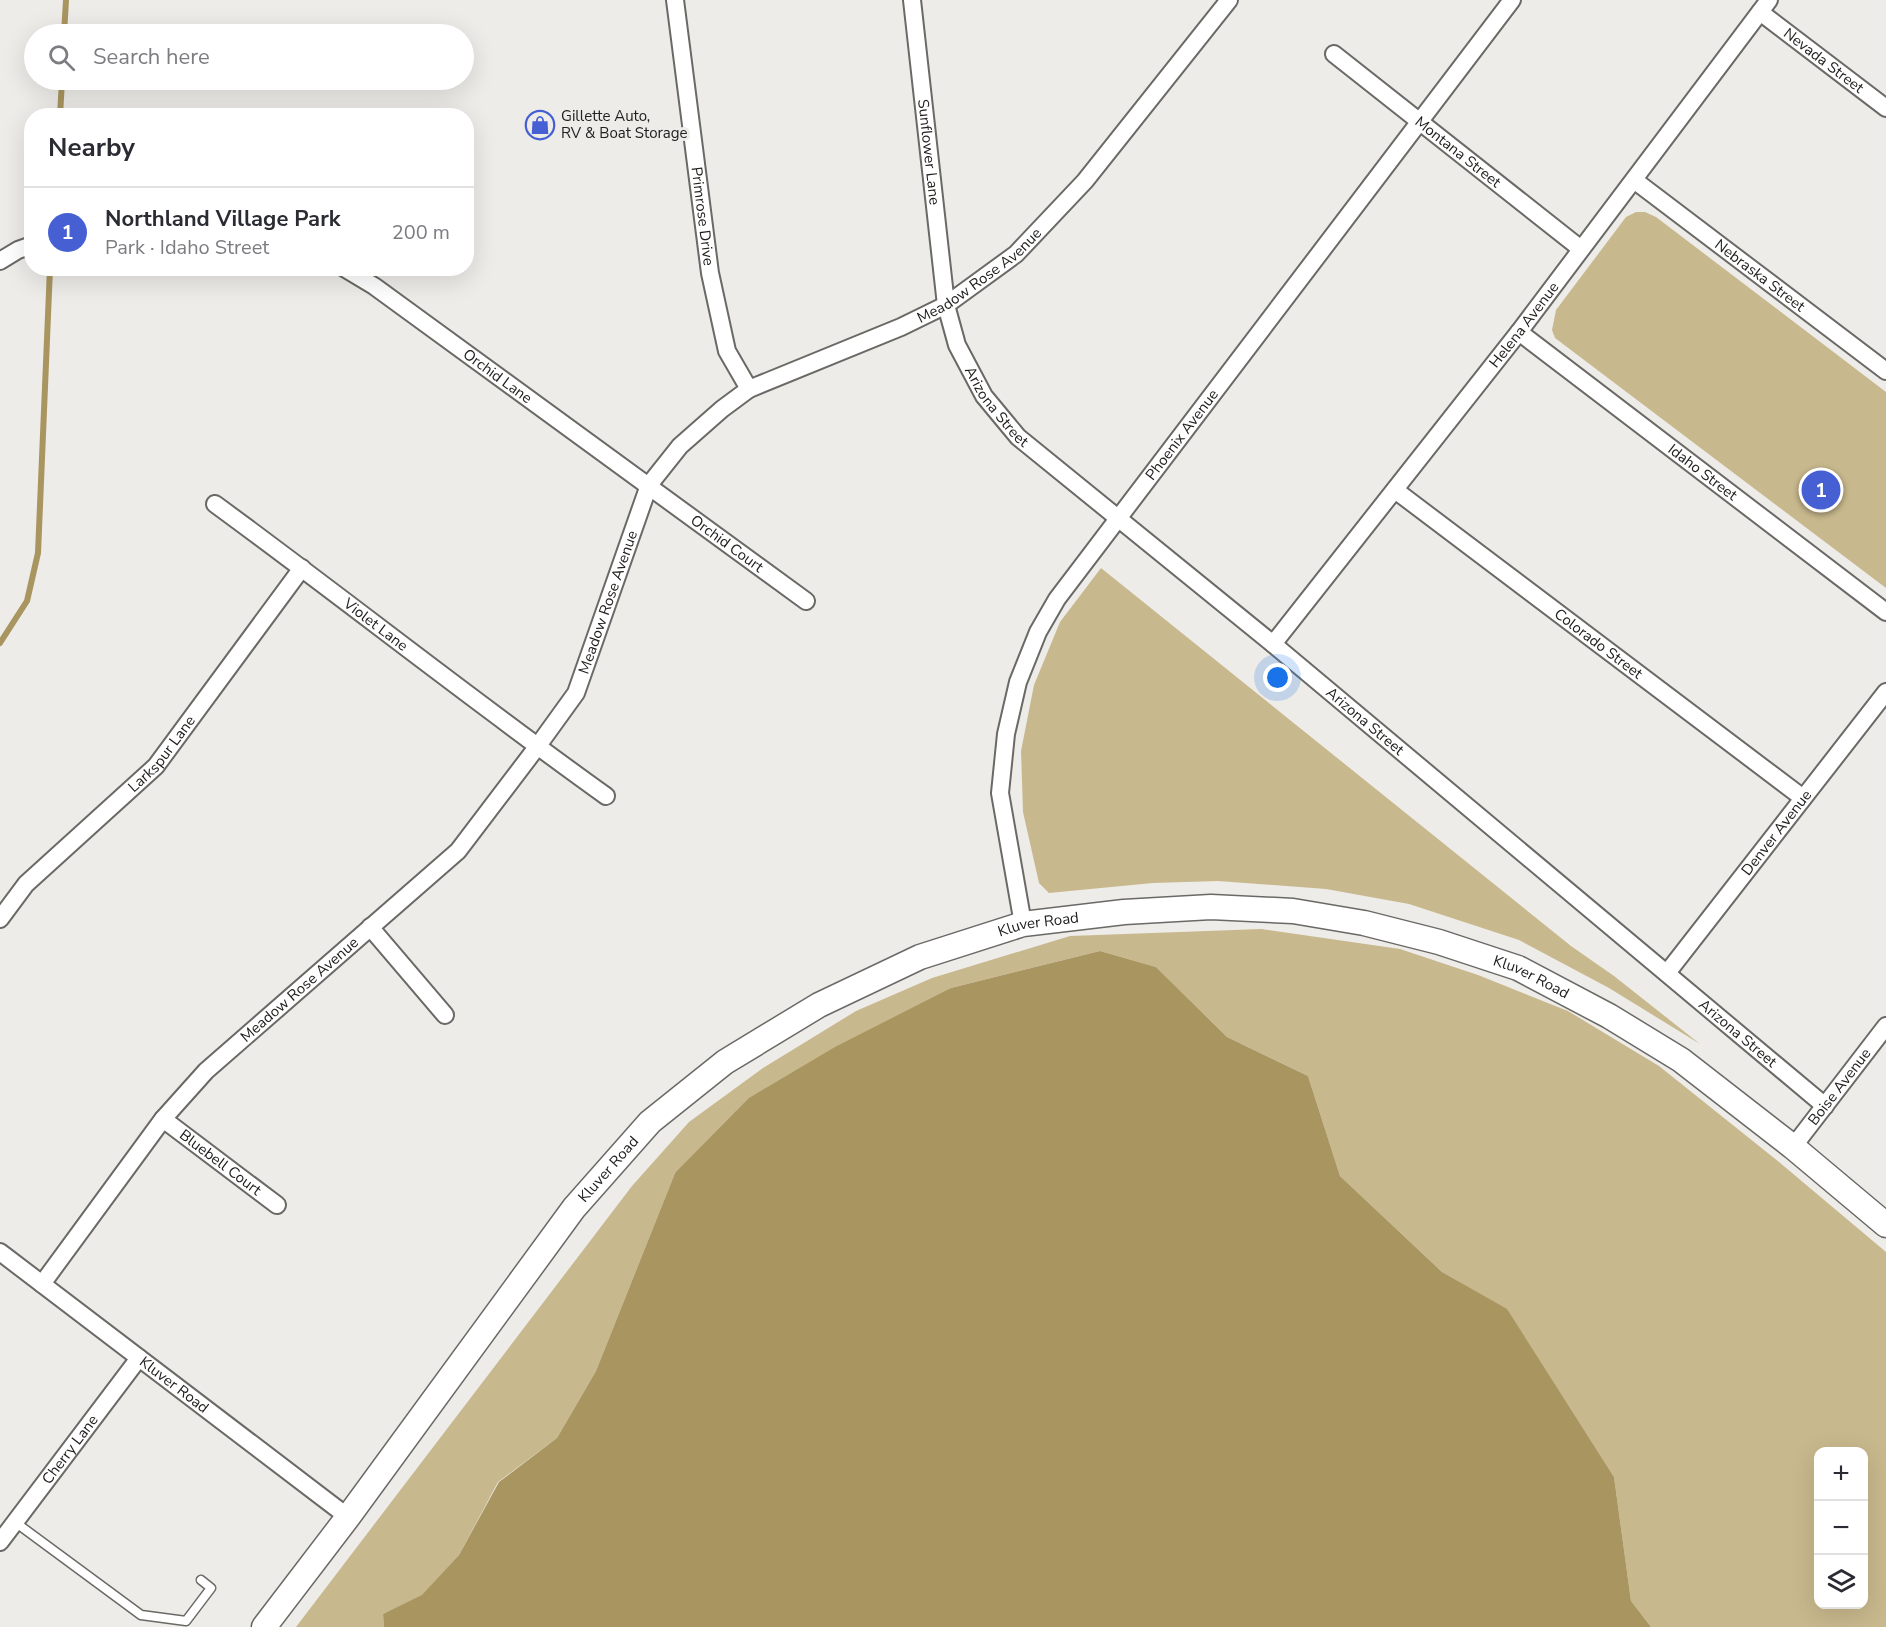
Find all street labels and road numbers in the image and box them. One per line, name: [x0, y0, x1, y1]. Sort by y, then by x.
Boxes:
street label: Nevada Street: [1779, 23, 1868, 98]
street label: Sunflower Lane: [913, 98, 945, 206]
street label: Montana Street: [1411, 112, 1506, 193]
street label: Primrose Drive: [686, 166, 719, 267]
street label: Meadow Rose Avenue: [914, 223, 1046, 328]
street label: Nebraska Street: [1711, 235, 1810, 317]
street label: Helena Avenue: [1485, 278, 1563, 372]
street label: Orchid Lane: [459, 344, 536, 408]
street label: Arizona Street: [960, 363, 1033, 452]
street label: Phoenix Avenue: [1141, 385, 1223, 484]
street label: Idaho Street: [1664, 439, 1742, 505]
street label: Orchid Court: [687, 510, 768, 577]
street label: Meadow Rose Avenue: [573, 528, 642, 677]
street label: Violet Lane: [339, 593, 412, 656]
street label: Colorado Street: [1550, 604, 1647, 684]
street label: Arizona Street: [1322, 683, 1409, 760]
street label: Larkspur Lane: [124, 711, 200, 797]
street label: Denver Avenue: [1737, 786, 1816, 880]
street label: Kluver Road: [995, 907, 1080, 941]
street label: Meadow Rose Avenue: [236, 932, 363, 1047]
street label: Kluver Road: [1491, 951, 1573, 1003]
street label: Arizona Street: [1695, 995, 1782, 1072]
street label: Boise Avenue: [1803, 1044, 1875, 1129]
street label: Bluebell Court: [175, 1125, 266, 1200]
street label: Kluver Road: [574, 1132, 643, 1207]
street label: Kluver Road: [136, 1352, 213, 1417]
street label: Cherry Lane: [37, 1411, 103, 1488]

